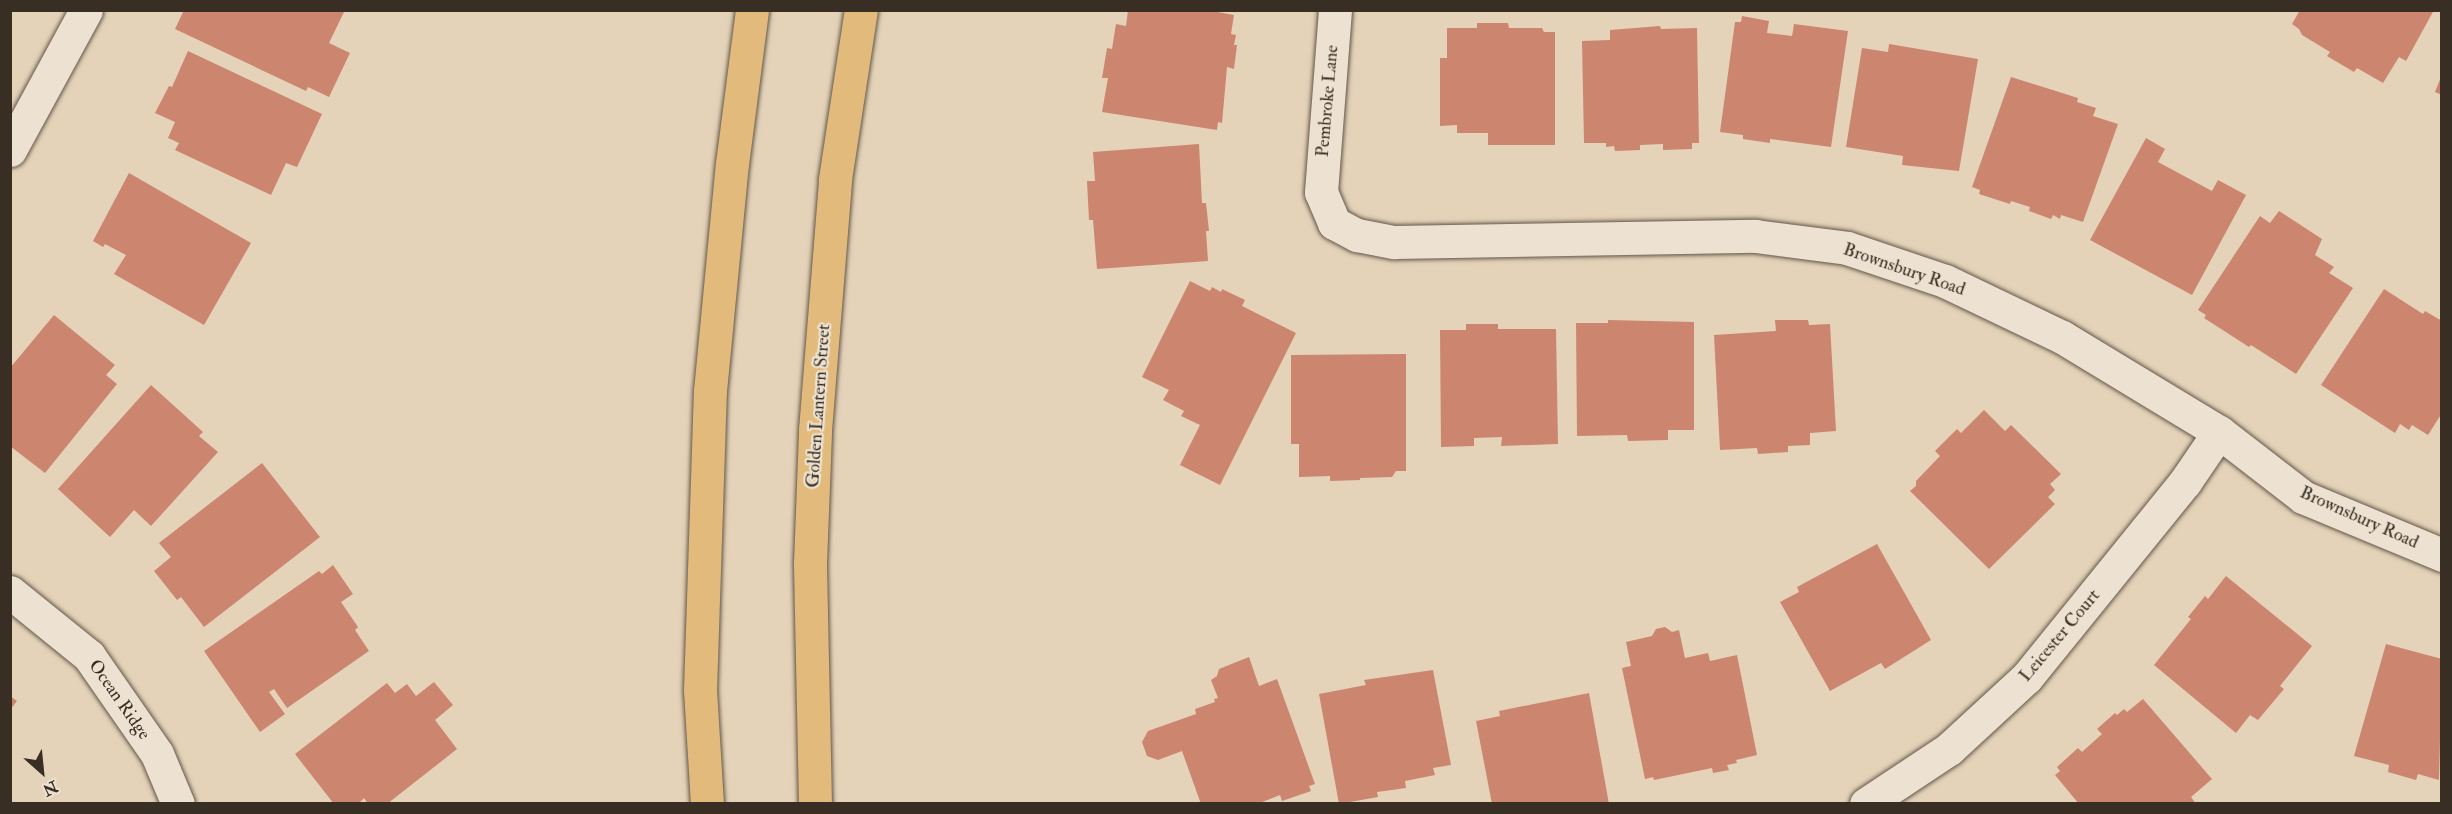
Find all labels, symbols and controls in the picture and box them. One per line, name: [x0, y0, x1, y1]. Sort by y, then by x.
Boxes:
street label: Pembroke Lane: [1312, 44, 1344, 158]
street label: Brownsbury Road: [1840, 239, 1968, 301]
street label: Golden Lantern Street: [803, 324, 835, 488]
street label: Brownsbury Road: [2296, 482, 2422, 554]
street label: Leicester Court: [2015, 585, 2105, 687]
street label: Ocean Ridge: [84, 656, 154, 744]
north arrow: [12, 742, 72, 802]
text: N: [39, 776, 61, 800]

